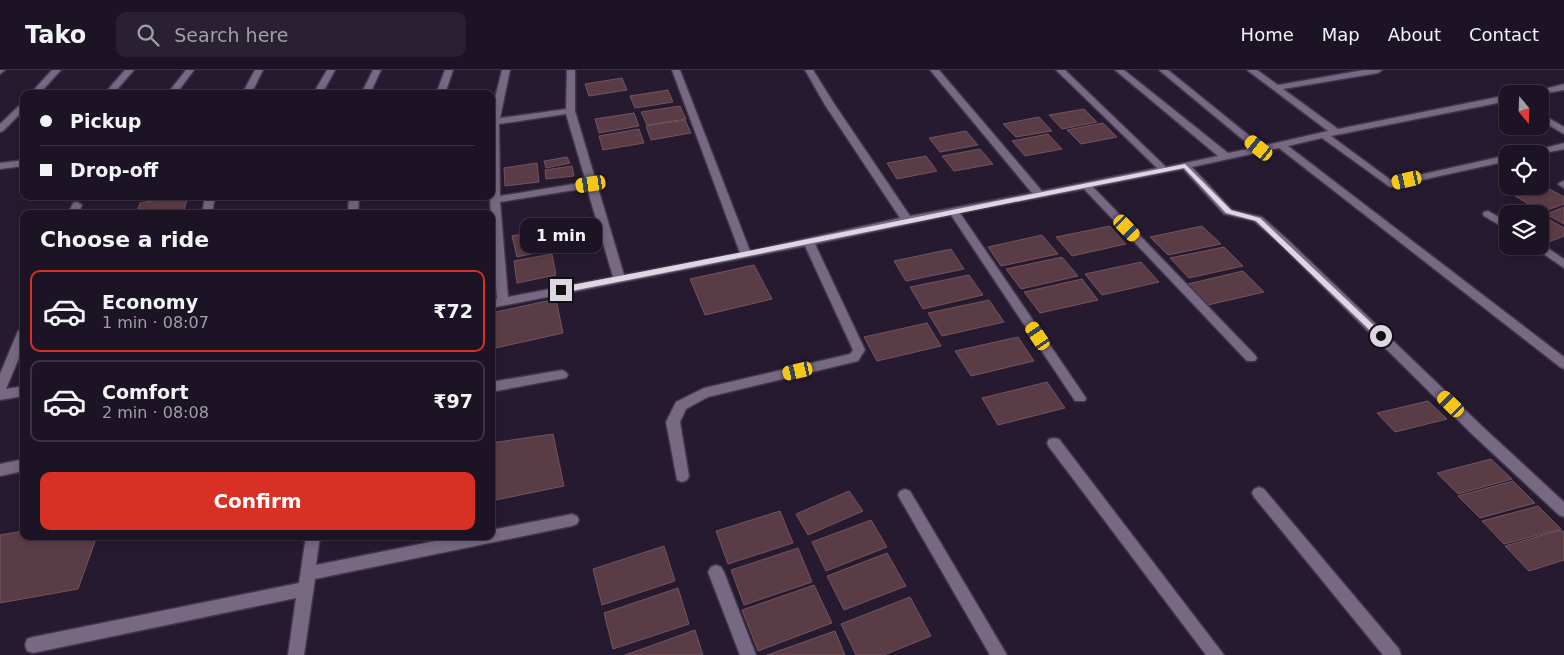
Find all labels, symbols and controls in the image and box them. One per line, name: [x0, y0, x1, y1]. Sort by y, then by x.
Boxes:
search box: [116, 12, 466, 57]
text: Tako: [25, 21, 86, 49]
icon: search: [134, 21, 162, 49]
text: Search here: [174, 24, 288, 46]
text: Home: [1241, 24, 1294, 45]
text: Map: [1322, 24, 1360, 45]
text: About: [1388, 24, 1441, 45]
text: Contact: [1469, 24, 1539, 45]
north arrow: [1499, 85, 1549, 135]
map controls: [1499, 85, 1549, 255]
text: Pickup: [70, 110, 141, 132]
car: [1242, 133, 1275, 163]
button: locate: [1499, 145, 1549, 195]
text: Drop-off: [70, 159, 158, 181]
car: [1390, 169, 1423, 191]
car: [575, 174, 606, 194]
button: layers: [1499, 205, 1549, 255]
car: [1111, 212, 1142, 244]
callout: 1 min: [520, 218, 602, 252]
text: 1 min: [536, 226, 586, 245]
text: Choose a ride: [40, 227, 209, 252]
route end: [550, 279, 572, 301]
icon: car: [42, 289, 87, 334]
text: Economy: [102, 291, 198, 313]
text: ₹72: [433, 300, 473, 322]
text: 1 min · 08:07: [102, 313, 209, 332]
car: [1023, 319, 1052, 353]
route start: [1370, 325, 1392, 347]
car: [781, 360, 814, 382]
icon: car: [42, 379, 87, 424]
text: Comfort: [102, 381, 189, 403]
car: [1435, 388, 1467, 420]
text: ₹97: [433, 390, 473, 412]
text: 2 min · 08:08: [102, 403, 209, 422]
button: Confirm: [40, 472, 475, 530]

